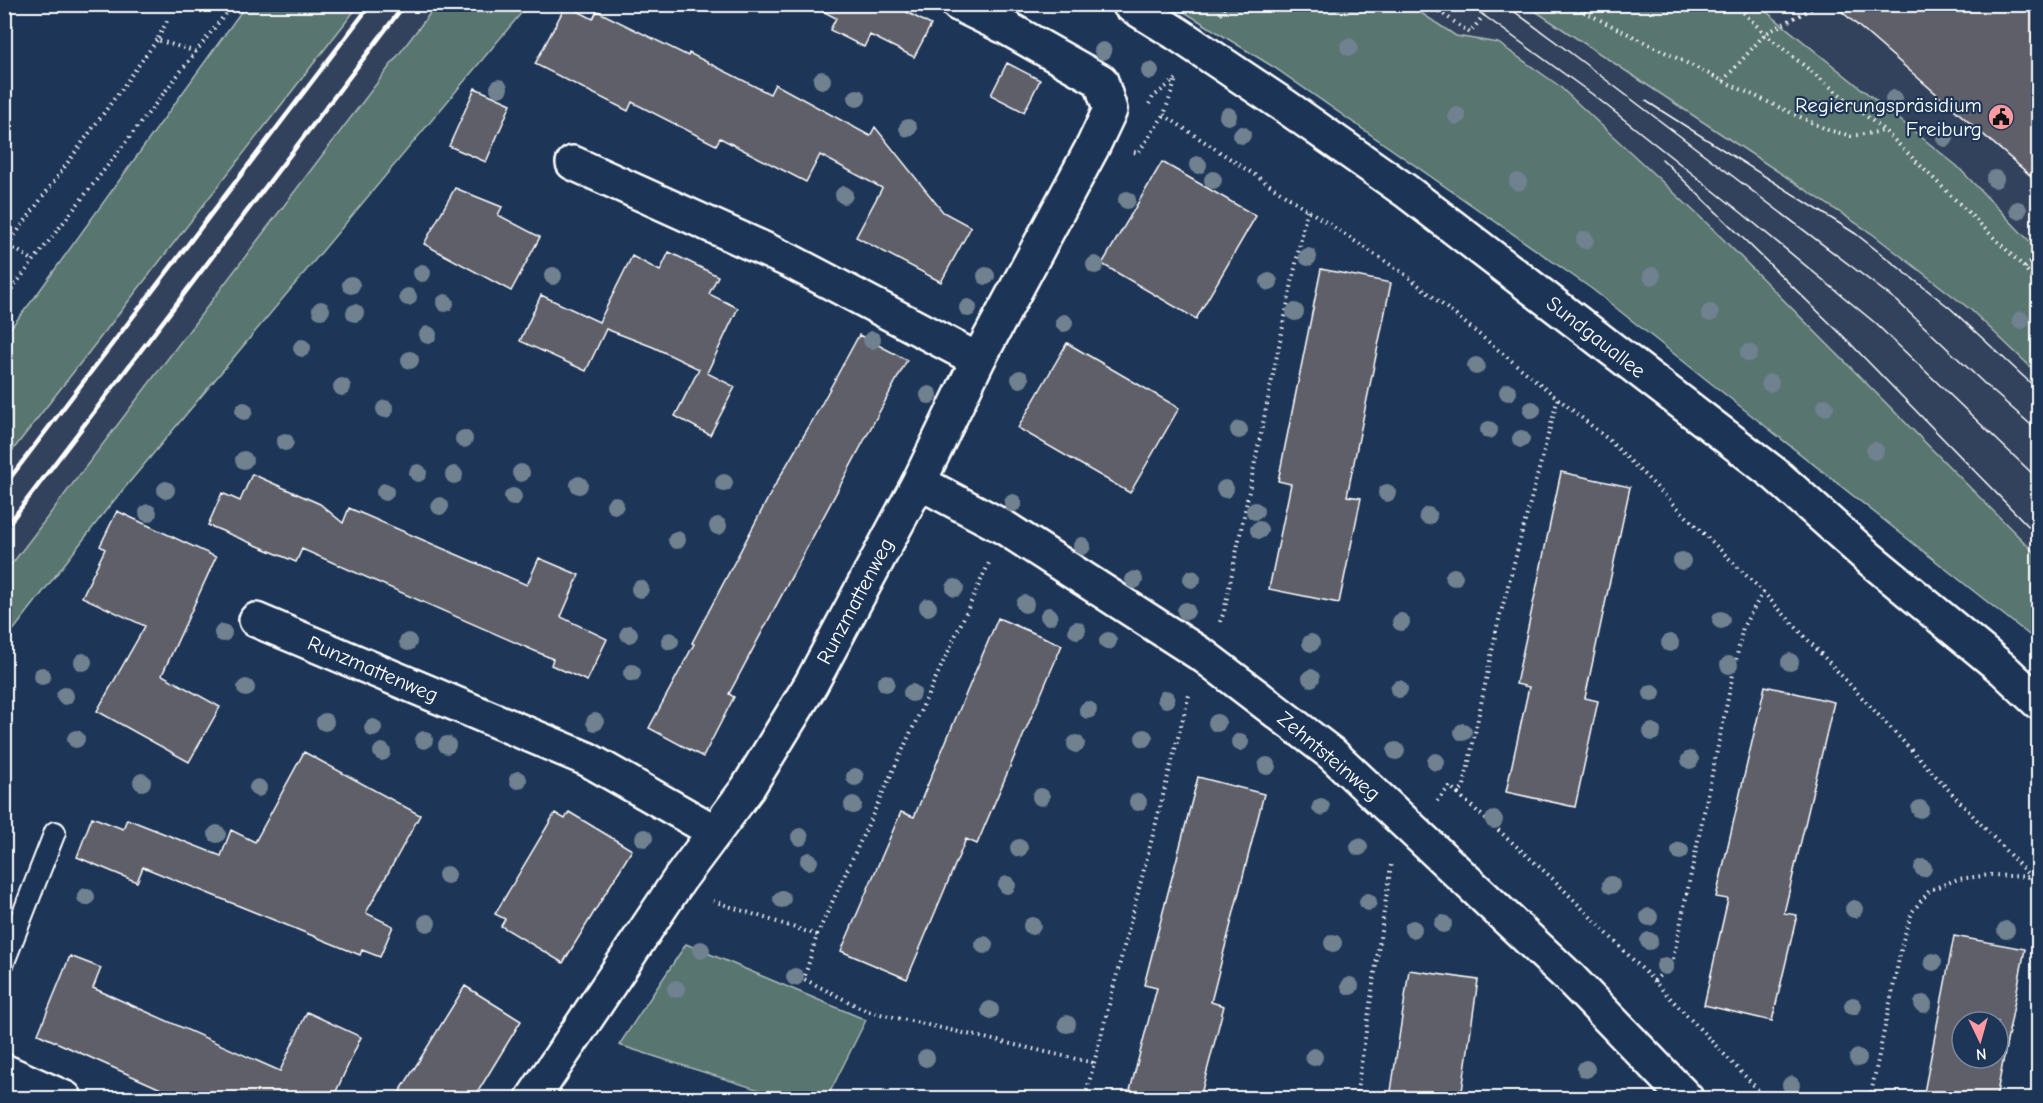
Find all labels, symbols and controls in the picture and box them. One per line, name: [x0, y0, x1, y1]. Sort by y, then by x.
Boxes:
place label: Regierungspräsidium Freiburg: [1795, 93, 1982, 141]
public building icon: Regierungspräsidium Freiburg: [1986, 102, 2016, 132]
street label: Sundgauallee: [1542, 291, 1650, 383]
street label: Runzmattenweg: [812, 534, 898, 668]
street label: Runzmattenweg: [304, 631, 442, 707]
street label: Zehntsteinweg: [1273, 706, 1385, 806]
north arrow: [1950, 1010, 2010, 1070]
text: N: [1975, 1045, 1987, 1063]

